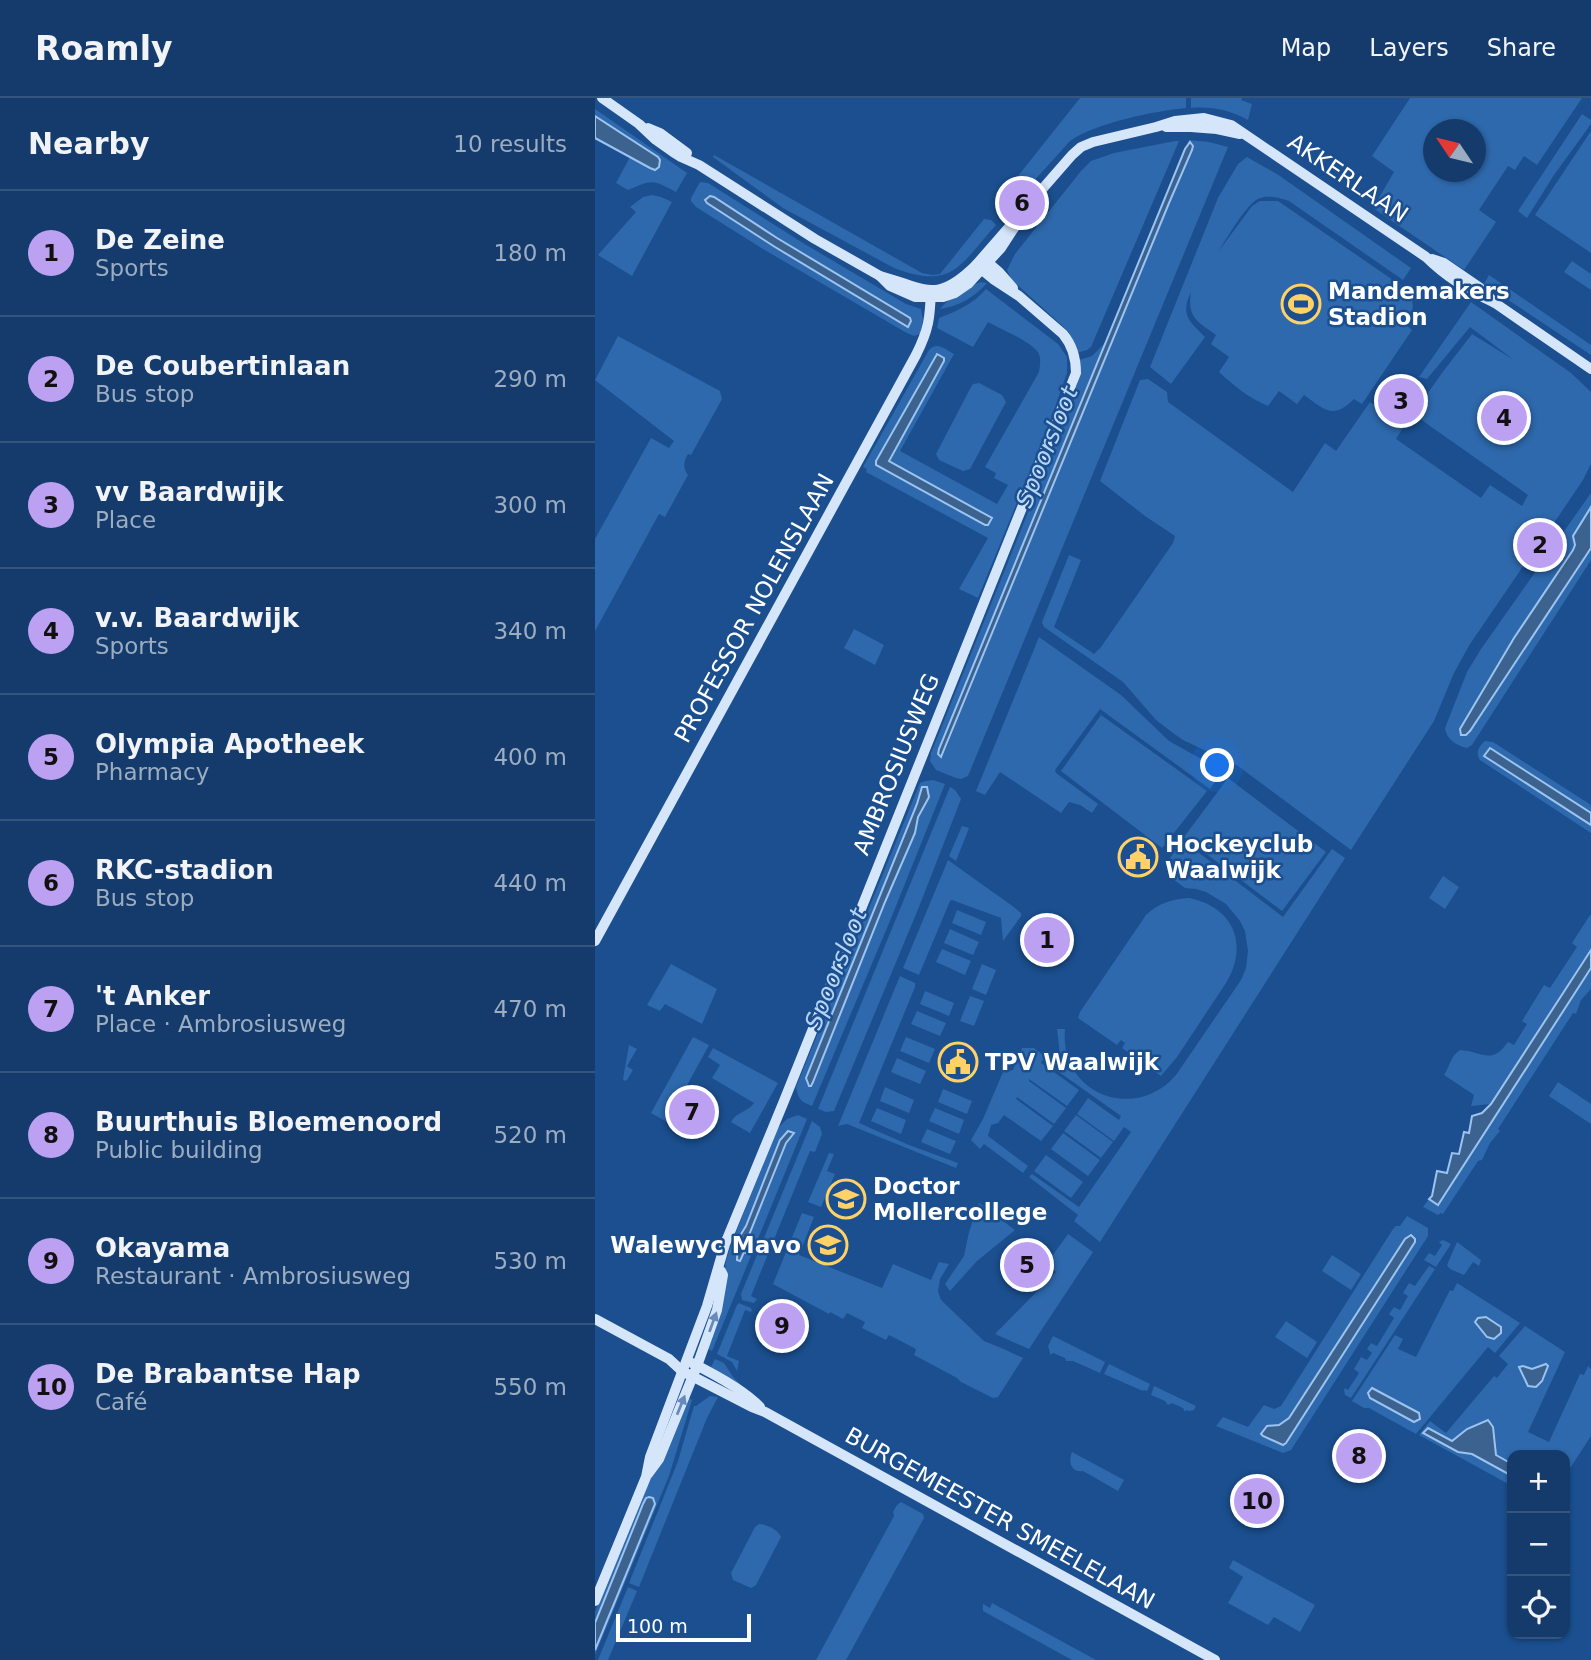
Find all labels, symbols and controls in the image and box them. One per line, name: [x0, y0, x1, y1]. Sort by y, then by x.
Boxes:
text: Roamly: [35, 29, 173, 68]
text: Map: [1281, 34, 1331, 62]
text: Layers: [1369, 34, 1449, 62]
text: Share: [1487, 34, 1556, 62]
north arrow: [1423, 119, 1486, 182]
text: Nearby: [28, 126, 150, 161]
street label: AKKERLAAN: [1283, 128, 1413, 228]
text: 10 results: [453, 131, 567, 157]
pin: 6: [999, 177, 1045, 229]
text: De Zeine: [95, 225, 225, 255]
text: 1: [43, 240, 59, 266]
text: 180 m: [493, 240, 567, 266]
text: Sports: [95, 255, 169, 281]
place label: Mandemakers Stadion: [1328, 278, 1510, 330]
sports icon: Mandemakers Stadion: [1280, 283, 1322, 325]
text: De Coubertinlaan: [95, 351, 350, 381]
text: 2: [43, 366, 59, 392]
text: 290 m: [493, 366, 567, 392]
pin: 3: [1378, 375, 1424, 427]
text: Bus stop: [95, 381, 194, 407]
water label: Spoorsloot: [1010, 381, 1084, 511]
pin: 4: [1481, 392, 1527, 444]
street label: PROFESSOR NOLENSLAAN: [669, 469, 839, 747]
text: vv Baardwijk: [95, 477, 283, 507]
text: 3: [43, 492, 59, 518]
text: 300 m: [493, 492, 567, 518]
text: Place: [95, 507, 156, 533]
pin: 2: [1517, 519, 1563, 571]
text: v.v. Baardwijk: [95, 603, 299, 633]
text: 4: [43, 618, 59, 644]
text: 340 m: [493, 618, 567, 644]
text: Sports: [95, 633, 169, 659]
street label: AMBROSIUSWEG: [848, 669, 944, 859]
text: Olympia Apotheek: [95, 729, 364, 759]
text: 5: [43, 744, 59, 770]
text: 400 m: [493, 744, 567, 770]
your location: [1200, 748, 1234, 782]
text: Pharmacy: [95, 759, 209, 785]
place label: Hockeyclub Waalwijk: [1165, 831, 1313, 883]
public building icon: Hockeyclub Waalwijk: [1117, 836, 1159, 878]
text: RKC-stadion: [95, 855, 274, 885]
text: 6: [43, 870, 59, 896]
text: 440 m: [493, 870, 567, 896]
text: Bus stop: [95, 885, 194, 911]
water label: Spoorsloot: [799, 903, 873, 1033]
pin: 1: [1024, 914, 1070, 966]
text: 't Anker: [95, 981, 210, 1011]
text: 7: [43, 996, 59, 1022]
text: 470 m: [493, 996, 567, 1022]
text: Place · Ambrosiusweg: [95, 1011, 346, 1037]
public building icon: TPV Waalwijk: [937, 1041, 979, 1083]
place label: TPV Waalwijk: [985, 1049, 1160, 1075]
pin: 7: [669, 1086, 715, 1138]
text: Buurthuis Bloemenoord: [95, 1107, 442, 1137]
text: 8: [43, 1122, 59, 1148]
text: 520 m: [493, 1122, 567, 1148]
text: Public building: [95, 1137, 263, 1163]
place label: Doctor Mollercollege: [873, 1173, 1047, 1225]
school or university icon: Doctor Mollercollege: [825, 1178, 867, 1220]
school or university icon: Walewyc Mavo: [807, 1224, 849, 1266]
place label: Walewyc Mavo: [610, 1232, 801, 1258]
text: Okayama: [95, 1233, 230, 1263]
pin: 5: [1004, 1239, 1050, 1291]
text: 9: [43, 1248, 59, 1274]
text: 530 m: [493, 1248, 567, 1274]
text: Restaurant · Ambrosiusweg: [95, 1263, 411, 1289]
pin: 9: [759, 1300, 805, 1352]
one-way arrow: [708, 1311, 719, 1332]
text: De Brabantse Hap: [95, 1359, 361, 1389]
text: 10: [35, 1374, 67, 1400]
text: 550 m: [493, 1374, 567, 1400]
text: Café: [95, 1389, 147, 1415]
one-way arrow: [676, 1395, 687, 1416]
street label: BURGEMEESTER SMEELELAAN: [841, 1422, 1159, 1614]
pin: 8: [1336, 1430, 1382, 1482]
map controls: [1507, 1450, 1570, 1639]
button: +: [1507, 1450, 1570, 1513]
pin: 10: [1234, 1475, 1280, 1527]
button: −: [1507, 1513, 1570, 1576]
button: locate: [1507, 1576, 1570, 1639]
scale bar: [616, 1611, 751, 1643]
text: 100 m: [627, 1615, 688, 1637]

